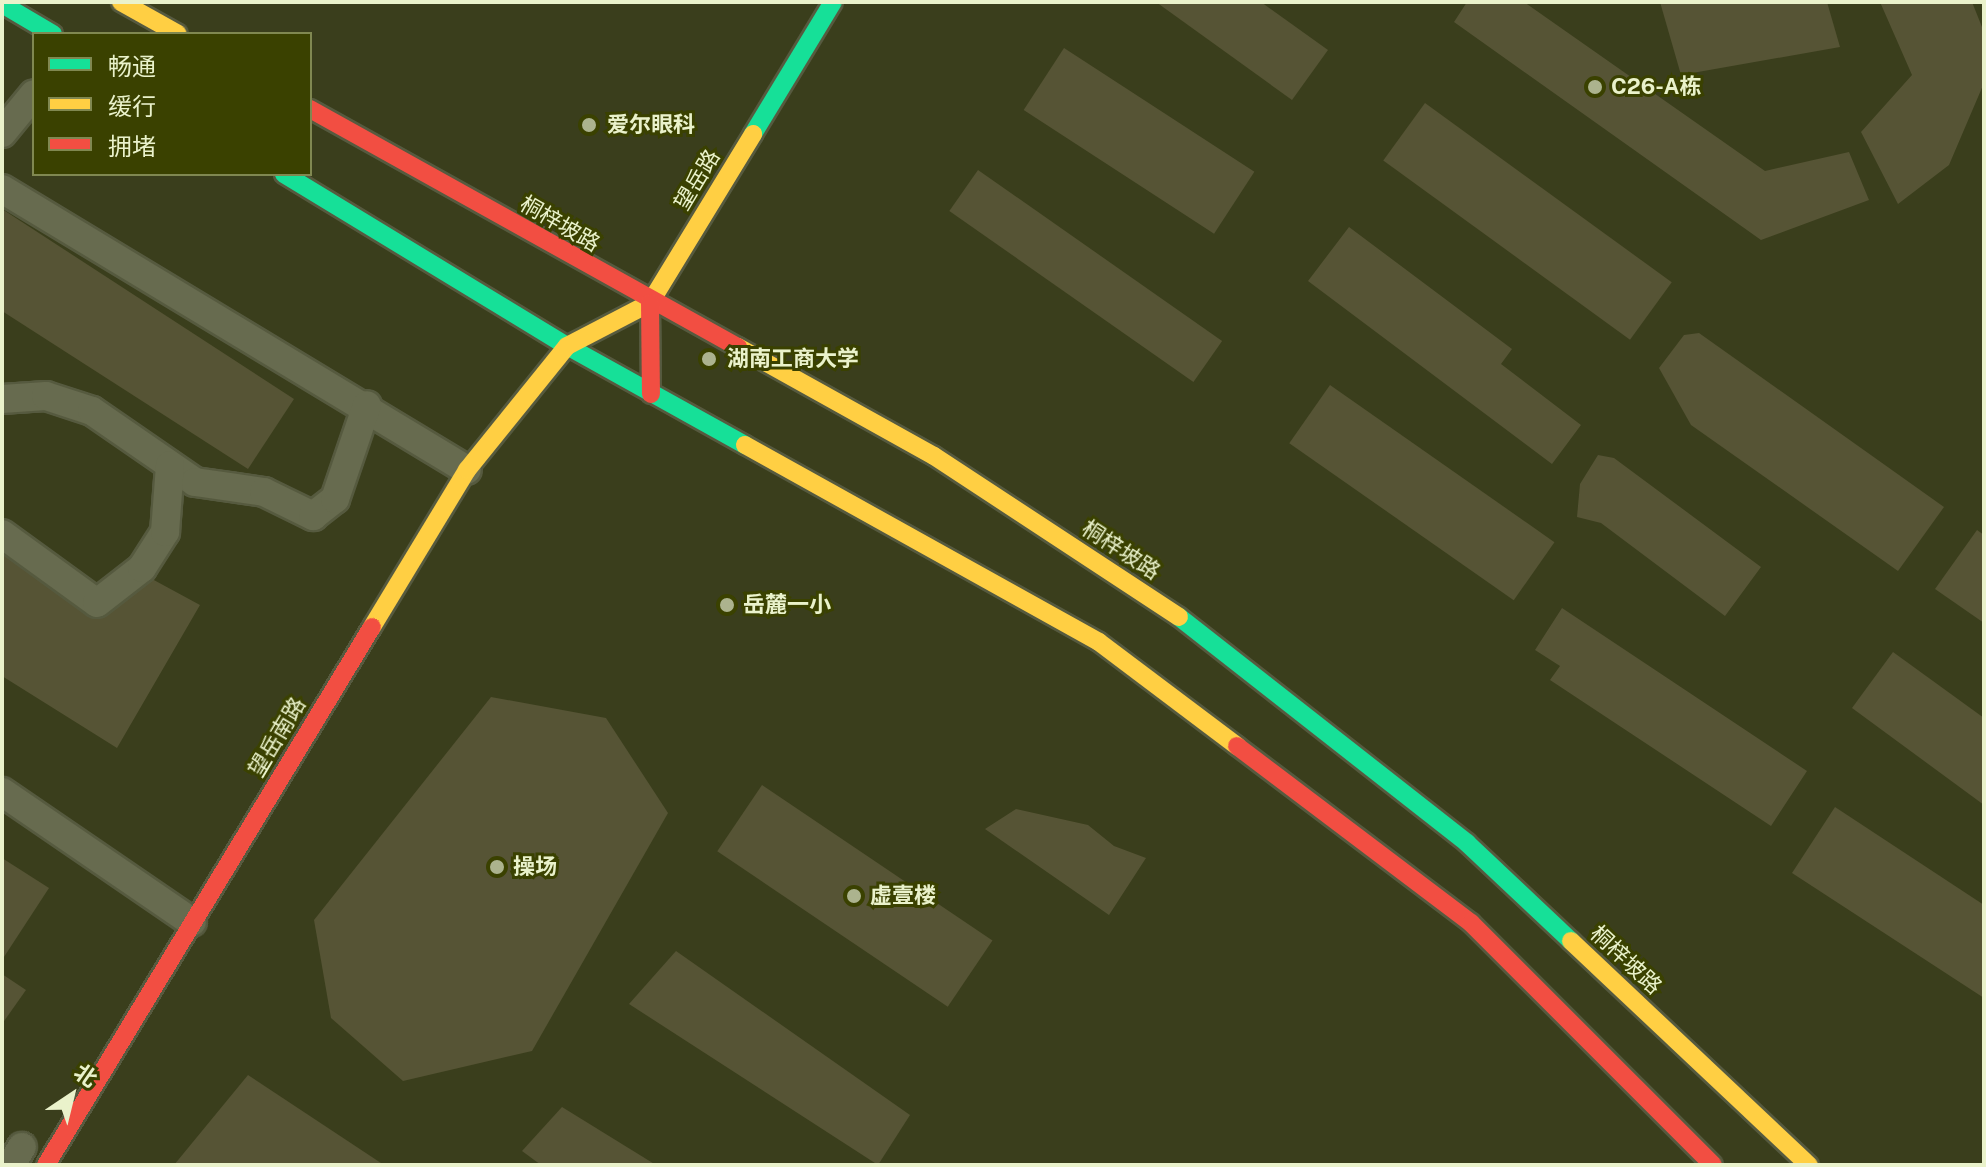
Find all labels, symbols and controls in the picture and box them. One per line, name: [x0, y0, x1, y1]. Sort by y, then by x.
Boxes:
legend: [32, 32, 312, 176]
text: 畅通: [108, 52, 156, 80]
place label: C26-A栋: [1611, 74, 1701, 100]
marker: C26-A栋: [1586, 78, 1604, 96]
text: 缓行: [108, 92, 156, 120]
place label: 爱尔眼科: [607, 112, 695, 138]
marker: 爱尔眼科: [578, 114, 600, 136]
text: 拥堵: [108, 132, 156, 160]
street label: 望岳路: [669, 145, 725, 215]
street label: 桐梓坡路: [515, 191, 605, 257]
place label: 湖南工商大学: [727, 346, 859, 372]
marker: 湖南工商大学: [698, 348, 720, 370]
street label: 桐梓坡路: [1077, 515, 1165, 585]
place label: 岳麓一小: [743, 592, 831, 618]
marker: 岳麓一小: [718, 596, 736, 614]
street label: 望岳南路: [243, 692, 311, 782]
place label: 操场: [513, 854, 557, 880]
marker: 操场: [488, 858, 506, 876]
place label: 虚壹楼: [870, 883, 936, 909]
marker: 虚壹楼: [845, 887, 863, 905]
street label: 桐梓坡路: [1585, 920, 1667, 1000]
north arrow: [32, 1055, 112, 1135]
text: 北: [69, 1058, 102, 1092]

